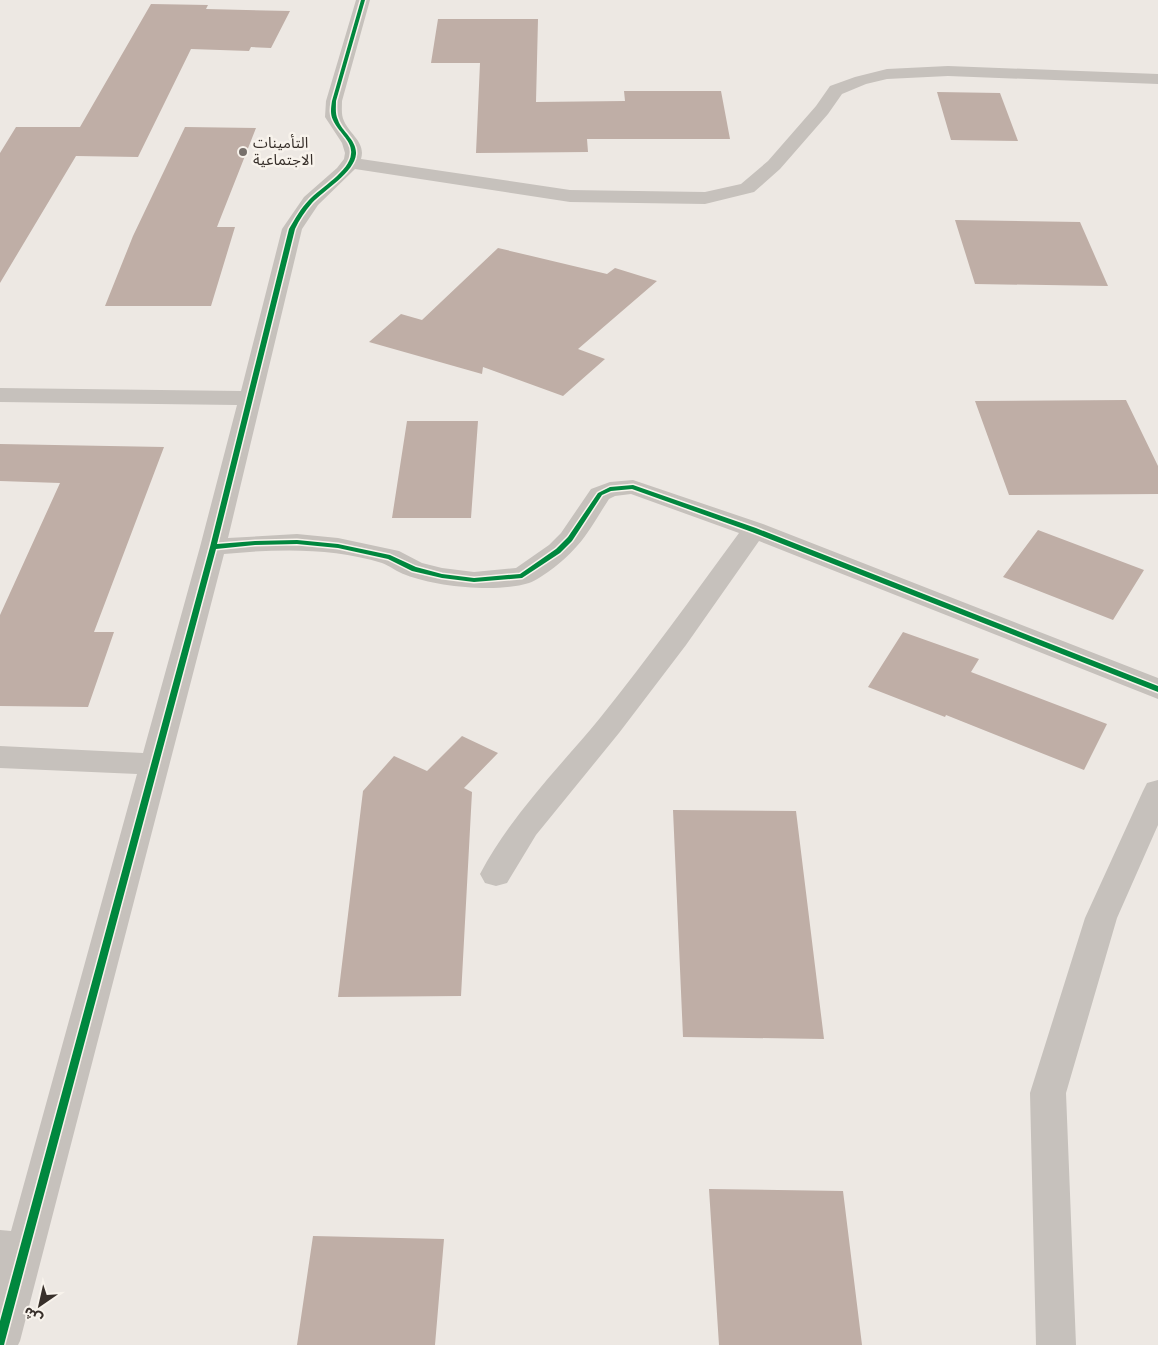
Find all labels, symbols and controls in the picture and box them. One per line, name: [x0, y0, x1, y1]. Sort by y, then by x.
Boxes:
place label: التأمينات الاجتماعية: [253, 134, 313, 169]
marker: التأمينات الاجتماعية: [237, 146, 249, 158]
north arrow: [15, 1280, 65, 1330]
text: ش: [20, 1303, 46, 1329]

